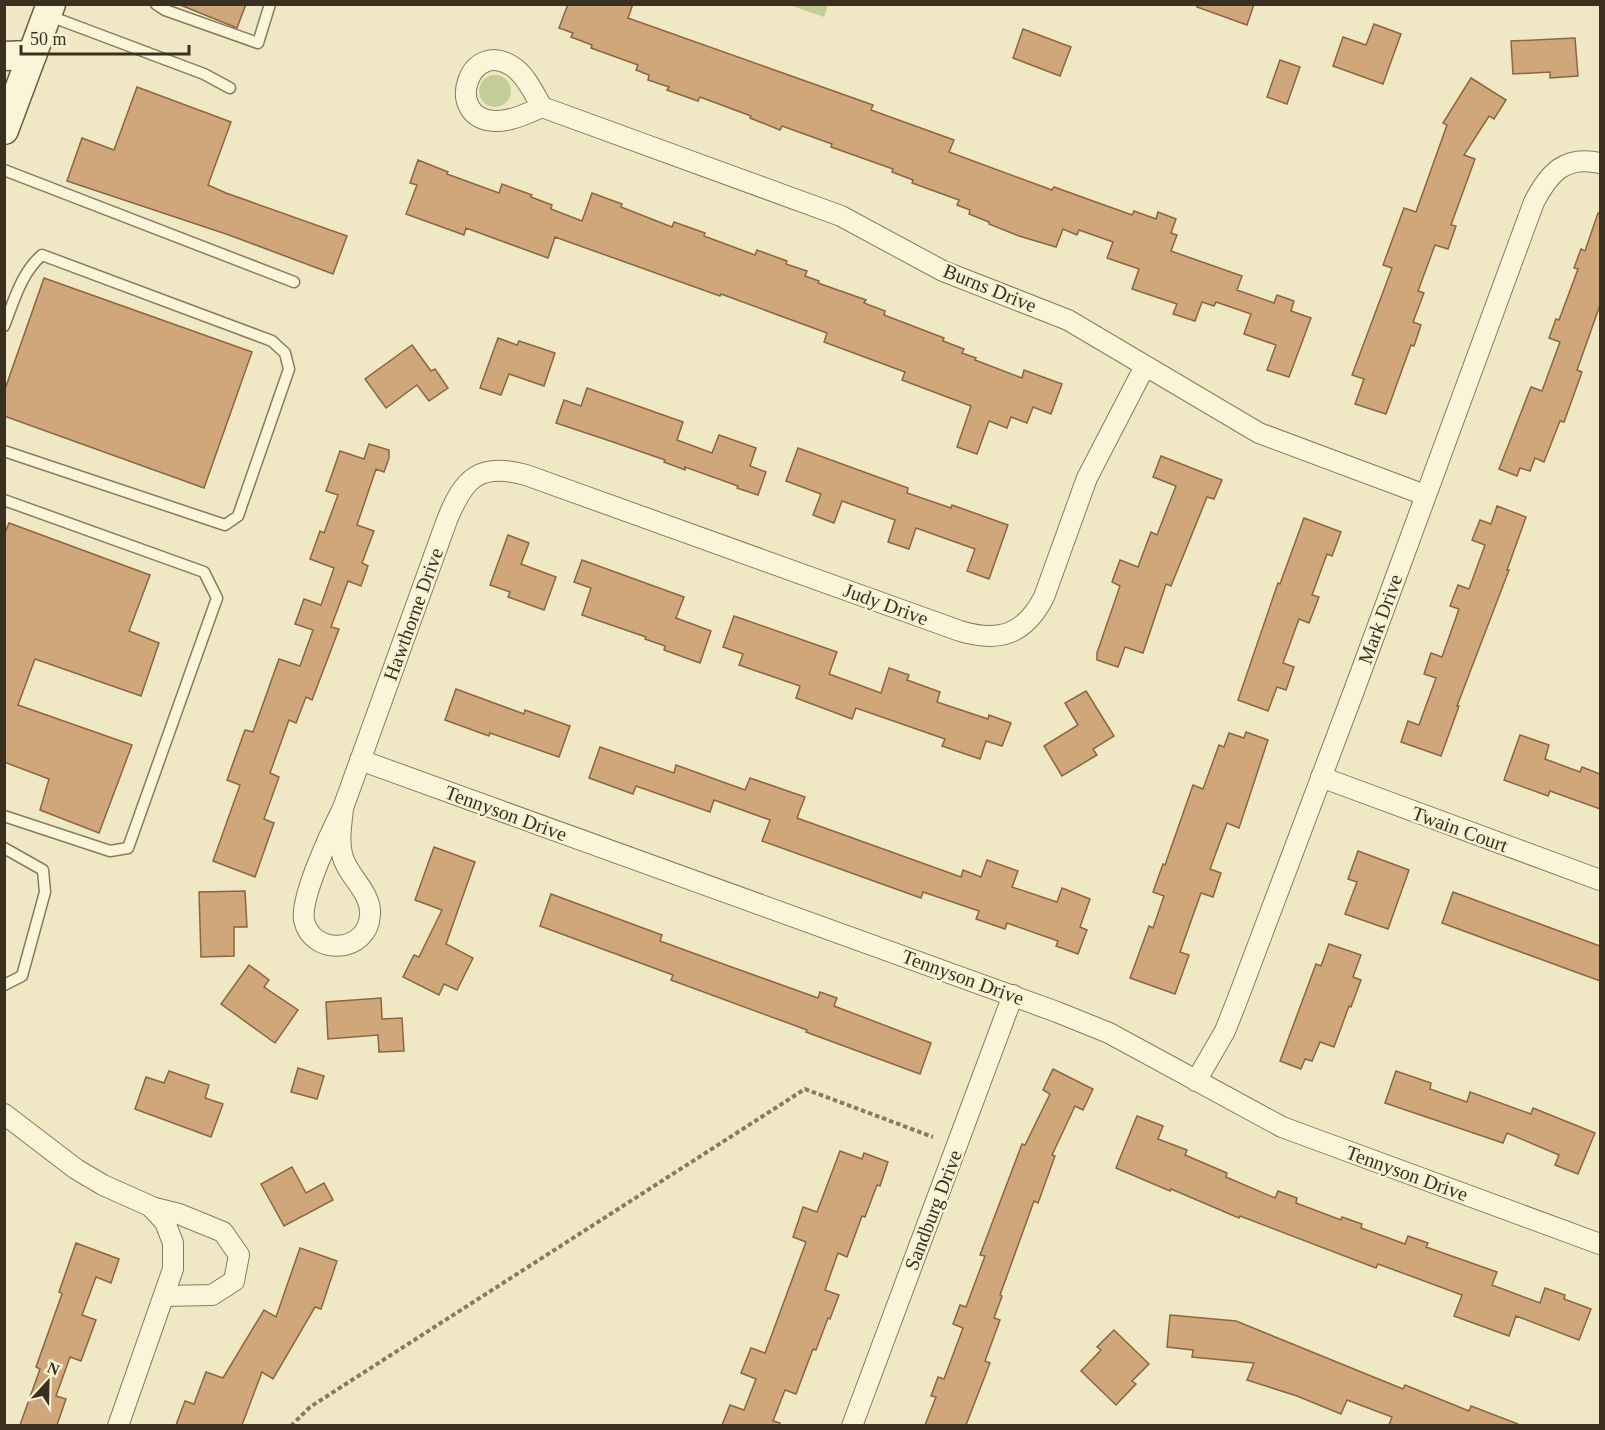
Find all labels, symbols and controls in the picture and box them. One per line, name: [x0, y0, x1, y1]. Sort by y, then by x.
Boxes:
scale bar: [21, 18, 189, 56]
text: 50 m: [30, 29, 67, 49]
street label: Burns Drive: [940, 259, 1040, 317]
street label: Hawthorne Drive: [379, 545, 447, 683]
street label: Mark Drive: [1354, 571, 1406, 667]
street label: Judy Drive: [840, 579, 931, 630]
street label: Tennyson Drive: [442, 781, 570, 846]
street label: Twain Court: [1409, 802, 1511, 857]
street label: Tennyson Drive: [899, 945, 1027, 1010]
street label: Tennyson Drive: [1343, 1141, 1471, 1206]
street label: Sandburg Drive: [900, 1147, 967, 1274]
north arrow: [18, 1352, 78, 1412]
text: N: [45, 1359, 62, 1379]

